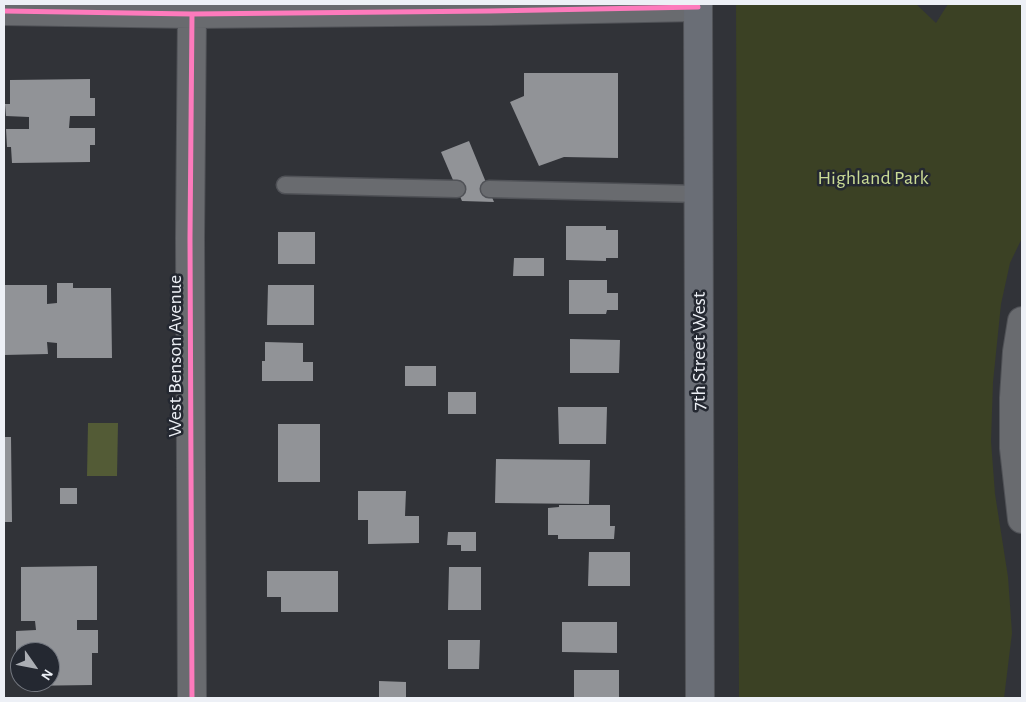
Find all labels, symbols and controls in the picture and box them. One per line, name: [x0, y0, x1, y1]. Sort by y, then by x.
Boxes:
park label: Highland Park: [817, 166, 929, 190]
street label: West Benson Avenue: [163, 275, 187, 437]
street label: 7th Street West: [687, 292, 711, 410]
north arrow: [10, 642, 60, 692]
text: N: [38, 667, 55, 683]

